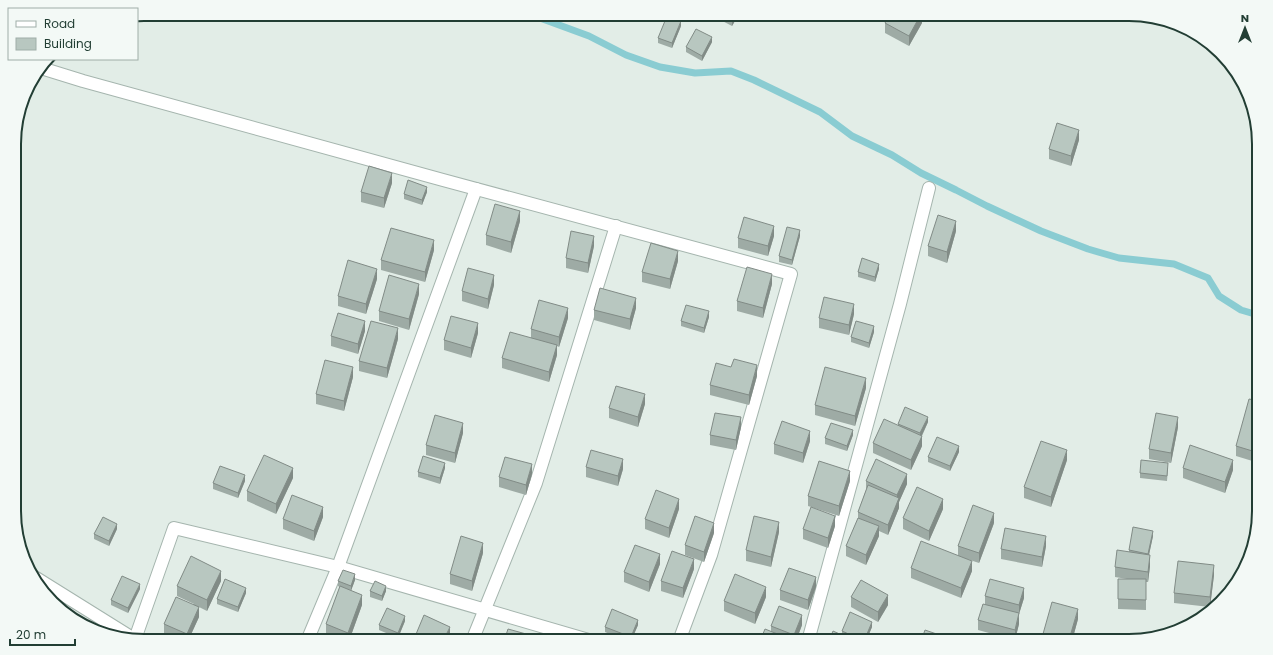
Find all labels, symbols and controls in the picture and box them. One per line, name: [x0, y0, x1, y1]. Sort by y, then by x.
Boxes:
legend: [8, 8, 138, 60]
north arrow: [1225, 8, 1265, 48]
text: N: [1241, 10, 1249, 26]
text: Road: [44, 15, 75, 32]
text: Building: [44, 35, 92, 52]
scale bar: [10, 621, 75, 647]
text: 20 m: [16, 626, 46, 643]

